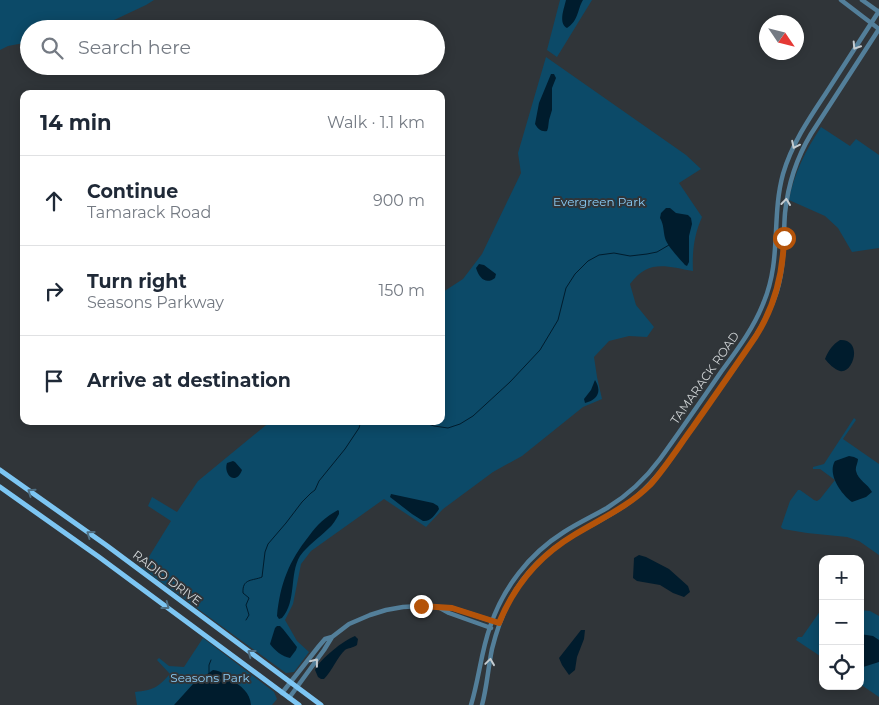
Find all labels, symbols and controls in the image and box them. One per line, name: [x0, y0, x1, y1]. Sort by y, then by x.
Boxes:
north arrow: [759, 15, 804, 60]
search box: [20, 20, 445, 75]
icon: search: [38, 34, 66, 62]
text: Search here: [78, 36, 191, 59]
one-way arrow: [853, 40, 863, 49]
text: 14 min: [40, 110, 112, 135]
text: Walk · 1.1 km: [327, 113, 425, 132]
one-way arrow: [790, 140, 801, 149]
text: Continue: [87, 180, 178, 203]
icon: ahead: [40, 187, 68, 215]
text: 900 m: [373, 191, 425, 210]
park label: Evergreen Park: [553, 194, 646, 209]
one-way arrow: [780, 197, 791, 205]
text: Tamarack Road: [87, 203, 211, 222]
route start: [773, 227, 796, 250]
text: Turn right: [87, 270, 187, 293]
icon: right: [40, 277, 68, 305]
text: 150 m: [378, 281, 425, 300]
text: Seasons Parkway: [87, 293, 224, 312]
street label: TAMARACK ROAD: [667, 328, 742, 427]
icon: arrive: [40, 367, 68, 395]
text: Arrive at destination: [87, 369, 291, 392]
one-way arrow: [27, 489, 37, 498]
one-way arrow: [87, 531, 96, 540]
street label: RADIO DRIVE: [130, 547, 205, 608]
map controls: [819, 555, 864, 690]
button: +: [819, 555, 864, 600]
route end: [410, 595, 433, 618]
one-way arrow: [160, 600, 170, 609]
button: −: [819, 600, 864, 645]
button: locate: [819, 645, 864, 690]
one-way arrow: [247, 650, 257, 659]
one-way arrow: [484, 658, 495, 666]
one-way arrow: [309, 659, 317, 668]
park label: Seasons Park: [170, 670, 251, 685]

